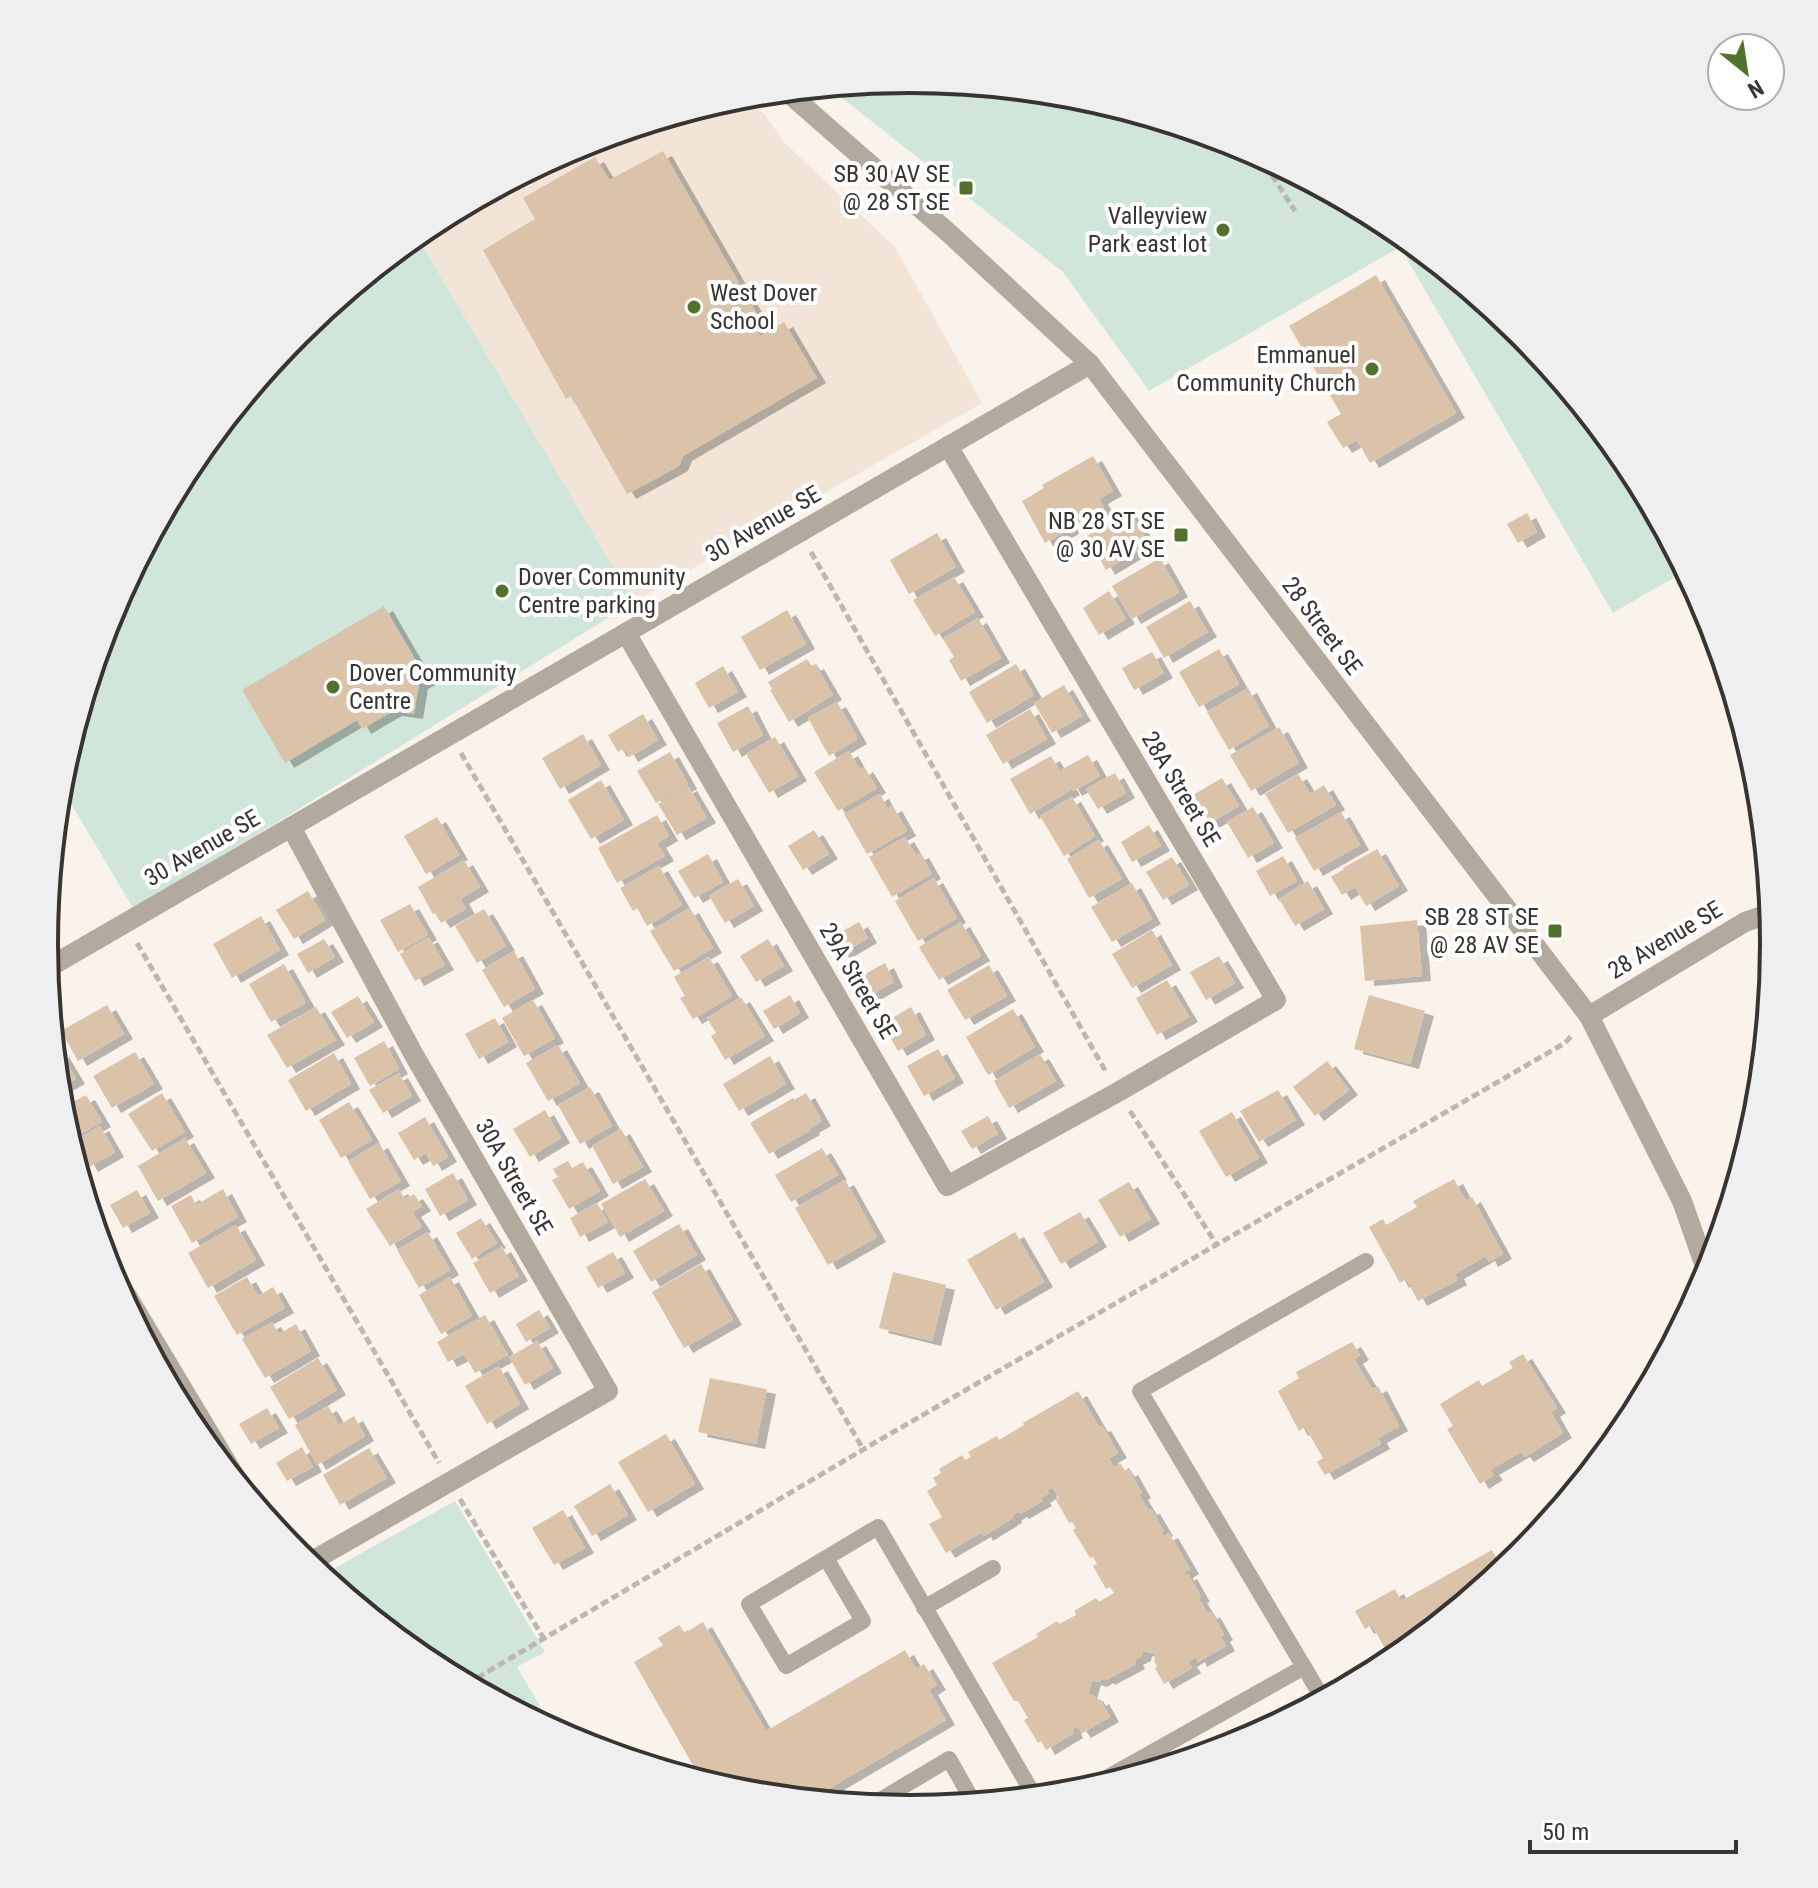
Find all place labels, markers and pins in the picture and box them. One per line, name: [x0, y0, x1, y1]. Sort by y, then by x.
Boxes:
place label: SB 30 AV SE @ 28 ST SE: [834, 160, 950, 216]
marker: SB 30 AV SE @ 28 ST SE: [957, 179, 975, 197]
place label: Valleyview Park east lot: [1088, 202, 1207, 258]
marker: Valleyview Park east lot: [1214, 221, 1232, 239]
place label: West Dover School: [710, 279, 817, 335]
marker: West Dover School: [685, 298, 703, 316]
place label: Emmanuel Community Church: [1176, 341, 1356, 397]
marker: Emmanuel Community Church: [1363, 360, 1381, 378]
place label: NB 28 ST SE @ 30 AV SE: [1048, 507, 1165, 563]
marker: NB 28 ST SE @ 30 AV SE: [1172, 526, 1190, 544]
place label: Dover Community Centre parking: [518, 563, 685, 619]
marker: Dover Community Centre parking: [493, 582, 511, 600]
place label: Dover Community Centre: [349, 659, 516, 715]
marker: Dover Community Centre: [324, 678, 342, 696]
place label: SB 28 ST SE @ 28 AV SE: [1424, 903, 1539, 959]
marker: SB 28 ST SE @ 28 AV SE: [1546, 922, 1564, 940]

